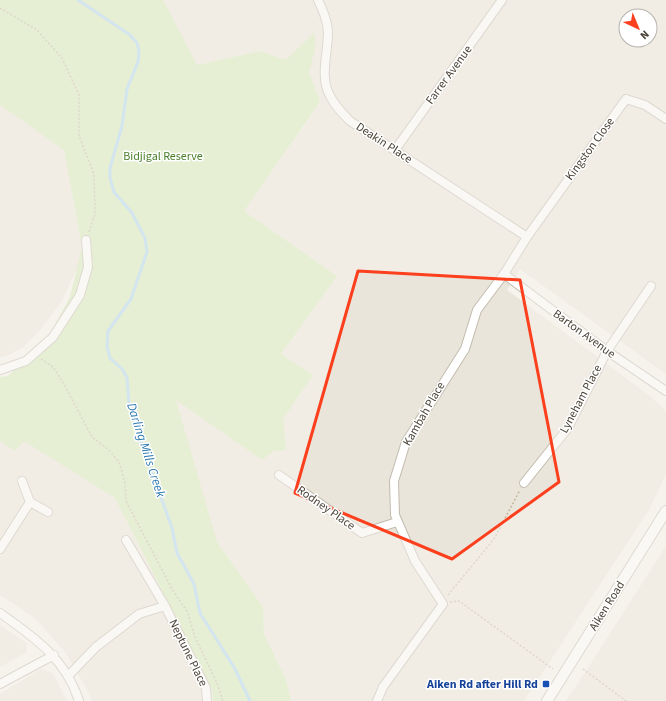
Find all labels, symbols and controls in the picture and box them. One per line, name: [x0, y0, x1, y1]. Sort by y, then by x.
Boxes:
north arrow: [618, 8, 658, 48]
text: N: [637, 27, 652, 43]
street label: Farrer Avenue: [422, 42, 476, 108]
street label: Kingston Close: [561, 114, 619, 184]
street label: Deakin Place: [352, 118, 416, 168]
park label: Bidjigal Reserve: [123, 148, 203, 165]
street label: Barton Avenue: [549, 305, 619, 363]
street label: Lyneham Place: [556, 362, 606, 436]
street label: Kambah Place: [399, 379, 449, 449]
water label: Darling Mills Creek: [122, 400, 170, 500]
street label: Rodney Place: [293, 482, 359, 534]
street label: Aiken Road: [585, 578, 629, 634]
street label: Neptune Place: [164, 617, 212, 689]
place label: Aiken Rd after Hill Rd: [426, 676, 538, 693]
marker: Aiken Rd after Hill Rd: [541, 679, 551, 689]

